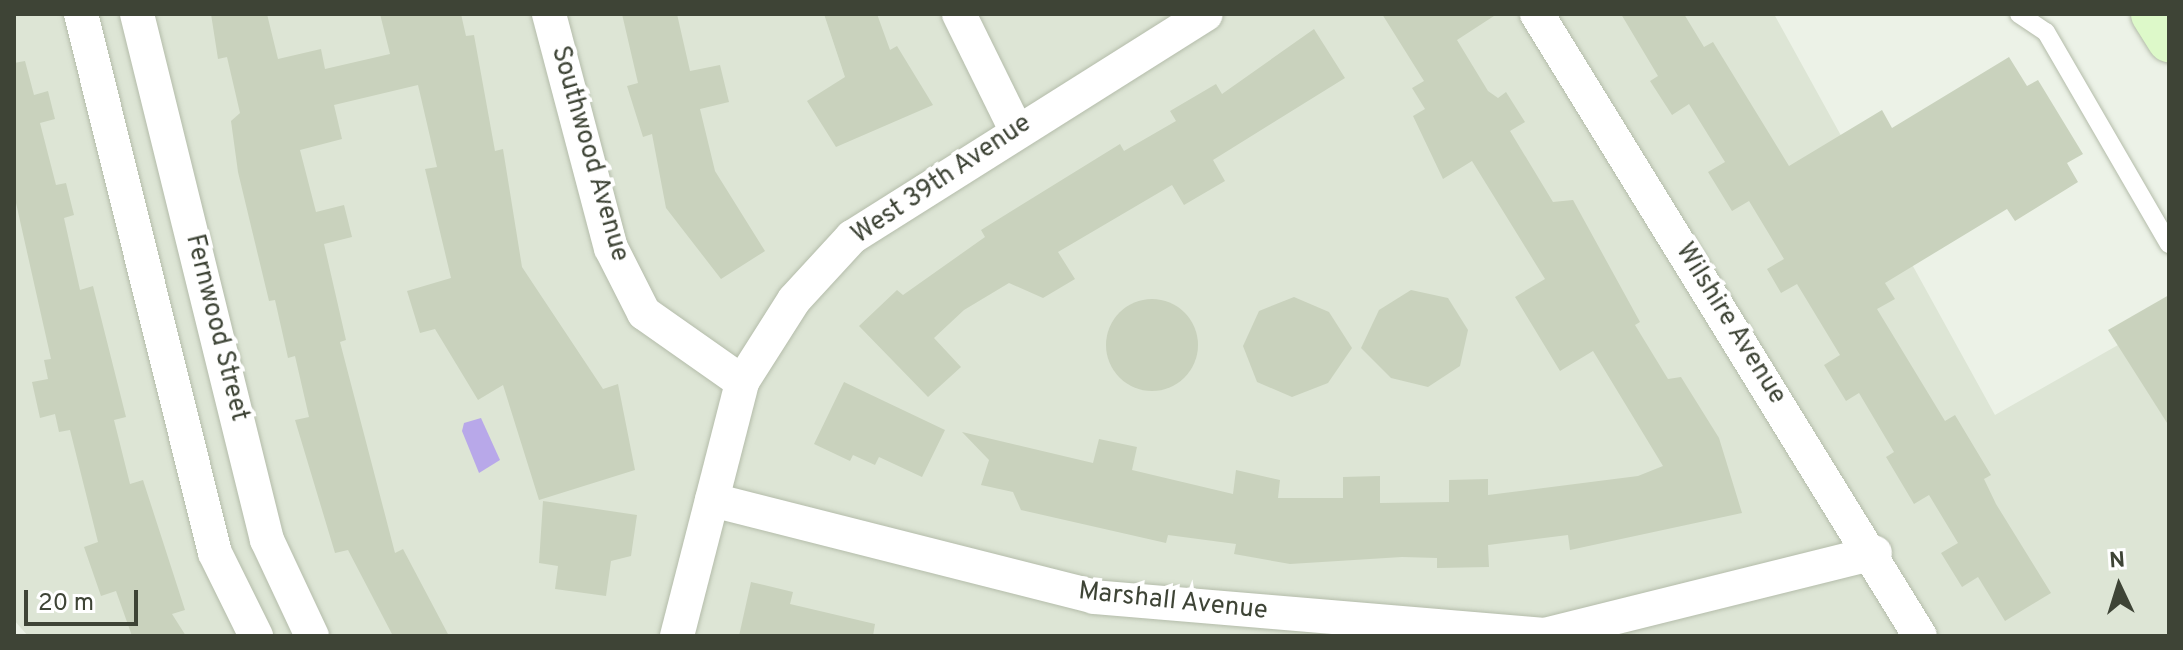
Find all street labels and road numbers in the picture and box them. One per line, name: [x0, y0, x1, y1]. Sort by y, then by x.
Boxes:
street label: Southwood Avenue: [543, 42, 635, 266]
street label: West 39th Avenue: [846, 108, 1038, 252]
street label: Fernwood Street: [178, 231, 254, 425]
street label: Wilshire Avenue: [1668, 237, 1792, 411]
street label: Marshall Avenue: [1076, 576, 1270, 628]

